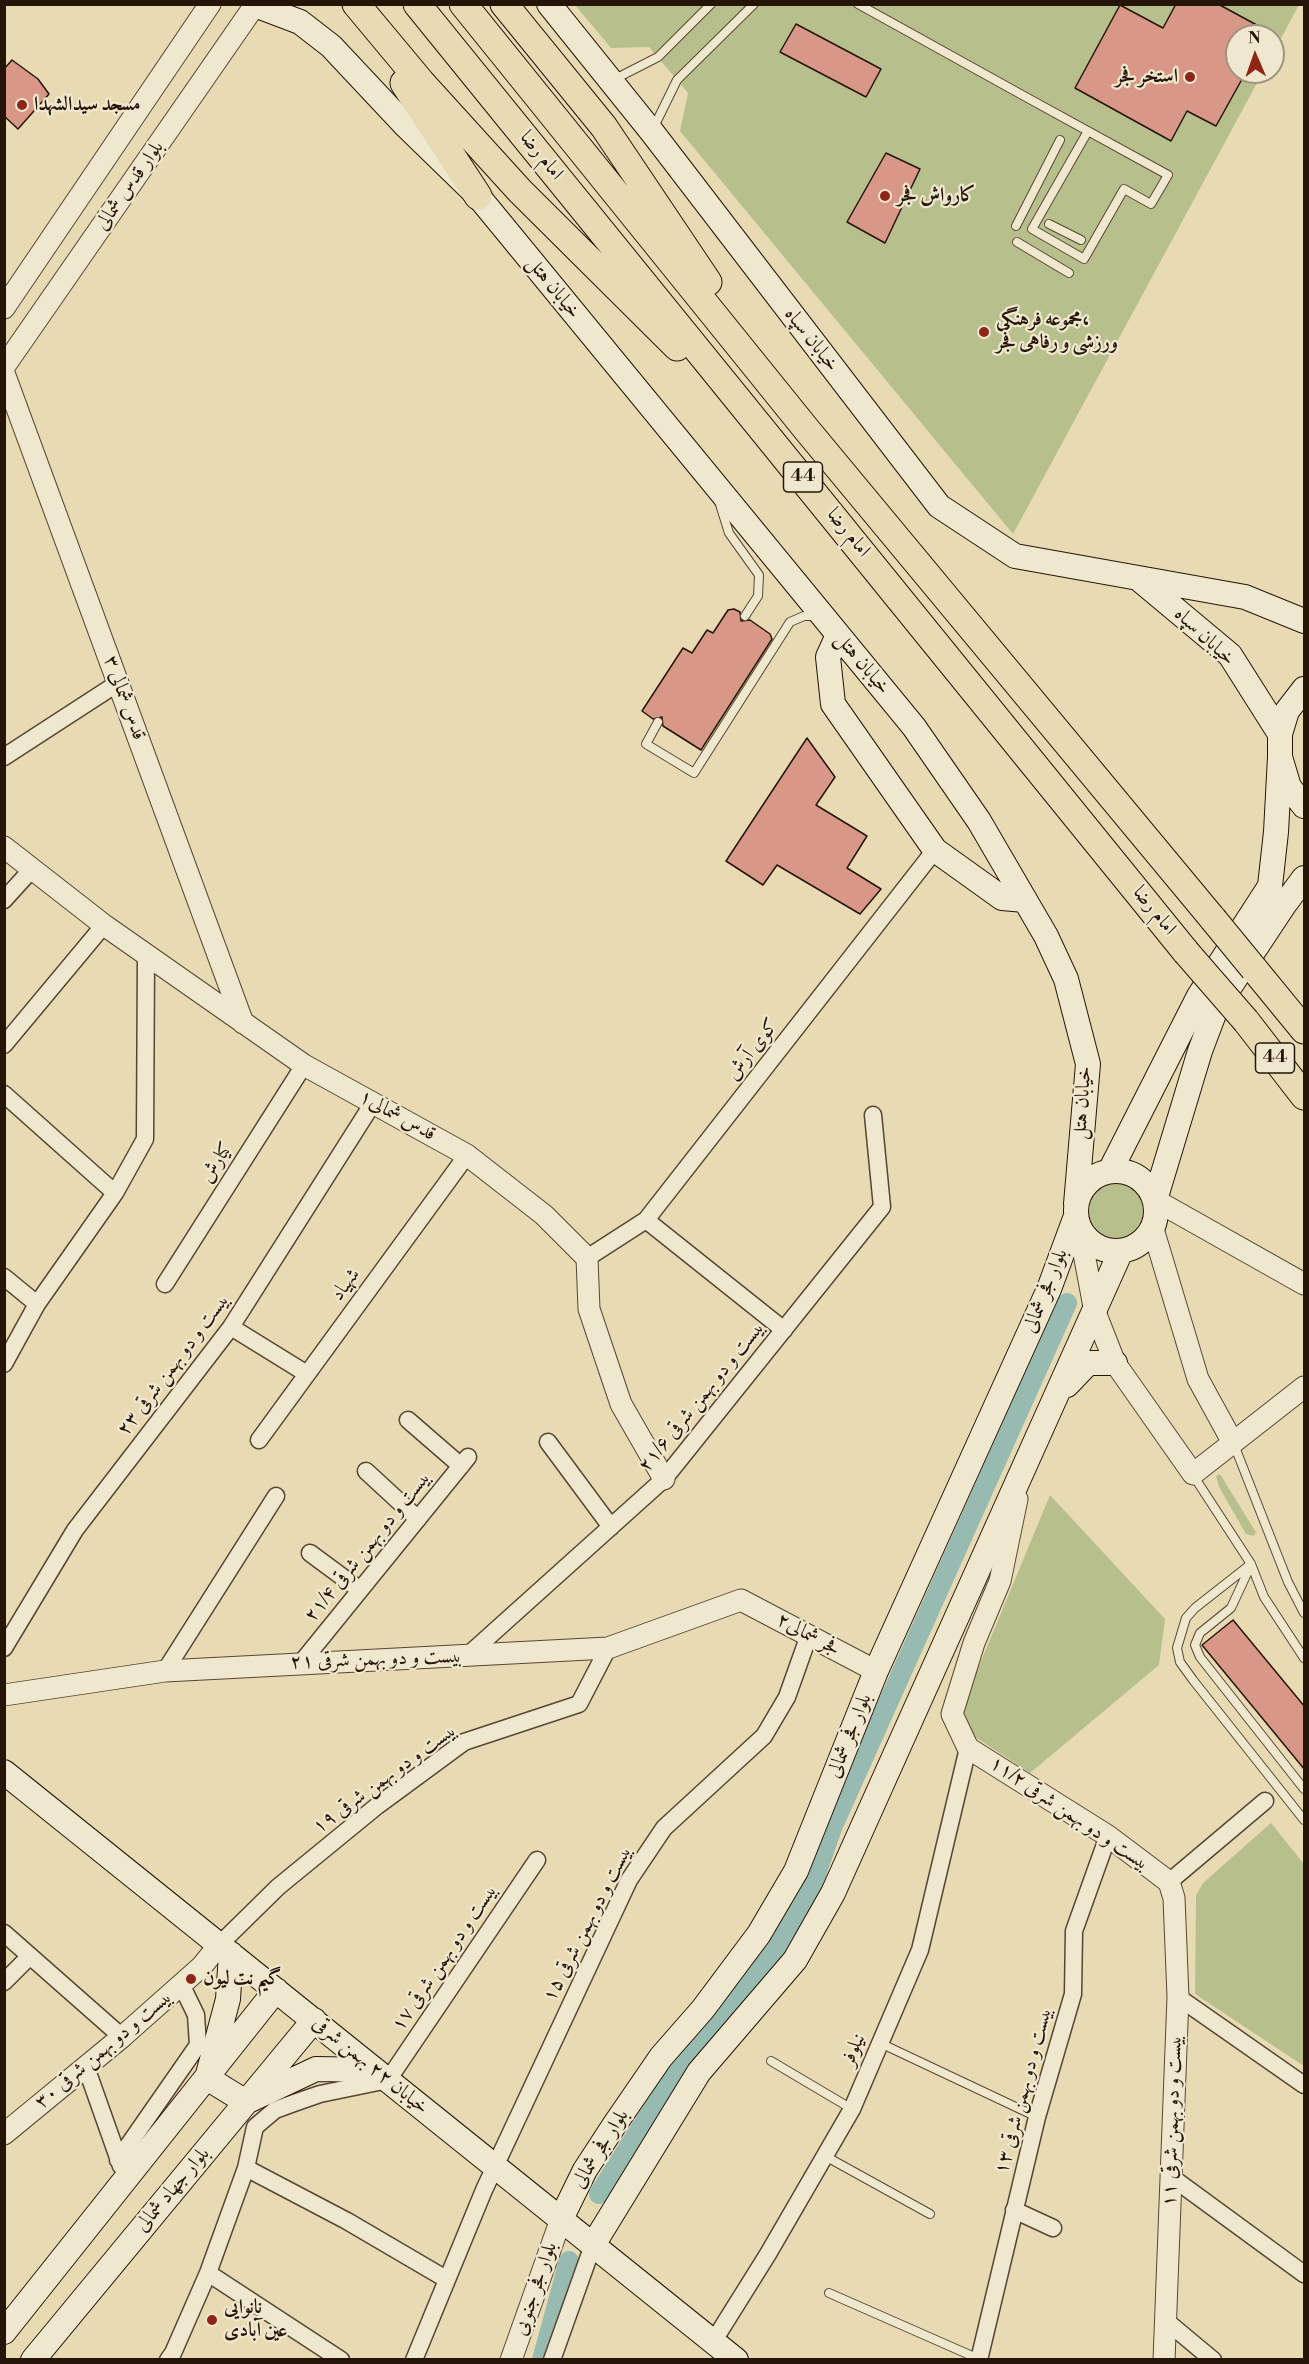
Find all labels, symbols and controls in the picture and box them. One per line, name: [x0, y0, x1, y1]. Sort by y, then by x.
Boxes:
north arrow: [1225, 24, 1285, 84]
text: N: [1248, 28, 1261, 48]
place label: استخر فجر: [1115, 65, 1178, 89]
marker: استخر فجر: [1183, 70, 1197, 84]
place label: مسجد سیدالشهدا: [34, 93, 140, 117]
marker: مسجد سیدالشهدا: [15, 98, 29, 112]
street label: امام رضا: [514, 127, 568, 185]
street label: بلوار قدس شمالی: [90, 137, 170, 235]
place label: کارواش فجر: [897, 184, 976, 208]
marker: کارواش فجر: [878, 189, 892, 203]
street label: خیابان هتل: [521, 252, 585, 324]
street label: خیابان سپاه: [779, 303, 843, 377]
place label: مجموعه فرهنگی، ورزشی و رفاهی فجر: [996, 308, 1118, 355]
marker: مجموعه فرهنگی، ورزشی و رفاهی فجر: [977, 325, 991, 339]
road number: 44: [784, 462, 822, 492]
street label: امام رضا: [821, 504, 875, 562]
street label: خیابان سپاه: [1168, 603, 1240, 671]
street label: خیابان هتل: [829, 628, 895, 700]
street label: قدس شمالی ۳: [98, 653, 150, 743]
street label: امام رضا: [1127, 882, 1181, 940]
street label: کوی آرش: [721, 1014, 785, 1086]
road number: 44: [1256, 1043, 1294, 1073]
street label: خیابان هتل: [1068, 1066, 1098, 1140]
street label: قدس شمالی۱: [355, 1085, 439, 1147]
street label: کیارش: [195, 1138, 239, 1188]
street label: بلوار فجر شمالی: [1018, 1245, 1074, 1337]
street label: شهیاد: [326, 1264, 366, 1306]
street label: بیست و دو بهمن شرقی ۲۳: [113, 1289, 235, 1441]
street label: بیست و دو بهمن شرقی ۲۱/۶: [634, 1317, 770, 1477]
street label: بیست و دو بهمن شرقی ۲۱/۴: [300, 1467, 436, 1627]
street label: فجر شمالی۲: [772, 1608, 844, 1662]
street label: بیست و دو بهمن شرقی ۲۱: [290, 1645, 462, 1675]
street label: بلوار فجر شمالی: [822, 1690, 878, 1782]
street label: بیست و دو بهمن شرقی ۱۹: [308, 1719, 462, 1839]
street label: بیست و دو بهمن شرقی ۱۱/۲: [985, 1752, 1153, 1876]
street label: بیست و دو بهمن شرقی ۱۵: [538, 1842, 638, 2006]
street label: بیست و دو بهمن شرقی ۱۷: [387, 1880, 503, 2036]
place label: گیم نت لیون: [203, 1967, 281, 1991]
marker: گیم نت لیون: [184, 1972, 198, 1986]
street label: بیست و دو بهمن شرقی ۳۰: [30, 1986, 178, 2114]
street label: بیست و دو بهمن شرقی ۱۳: [990, 2005, 1058, 2177]
street label: خیابان ۲۲ بهمن شرقی: [307, 2012, 433, 2120]
street label: نیلوفر: [836, 2030, 872, 2070]
street label: بیست و دو بهمن شرقی ۱۱: [1158, 2035, 1188, 2207]
street label: بلوار فجر شمالی: [567, 2105, 635, 2193]
street label: بلوار جهاد شمالی: [131, 2143, 215, 2237]
street label: بلوار فجر جنوبی: [509, 2239, 563, 2339]
place label: نانوایی عین آبادی: [224, 2296, 287, 2343]
marker: نانوایی عین آبادی: [205, 2313, 219, 2327]

